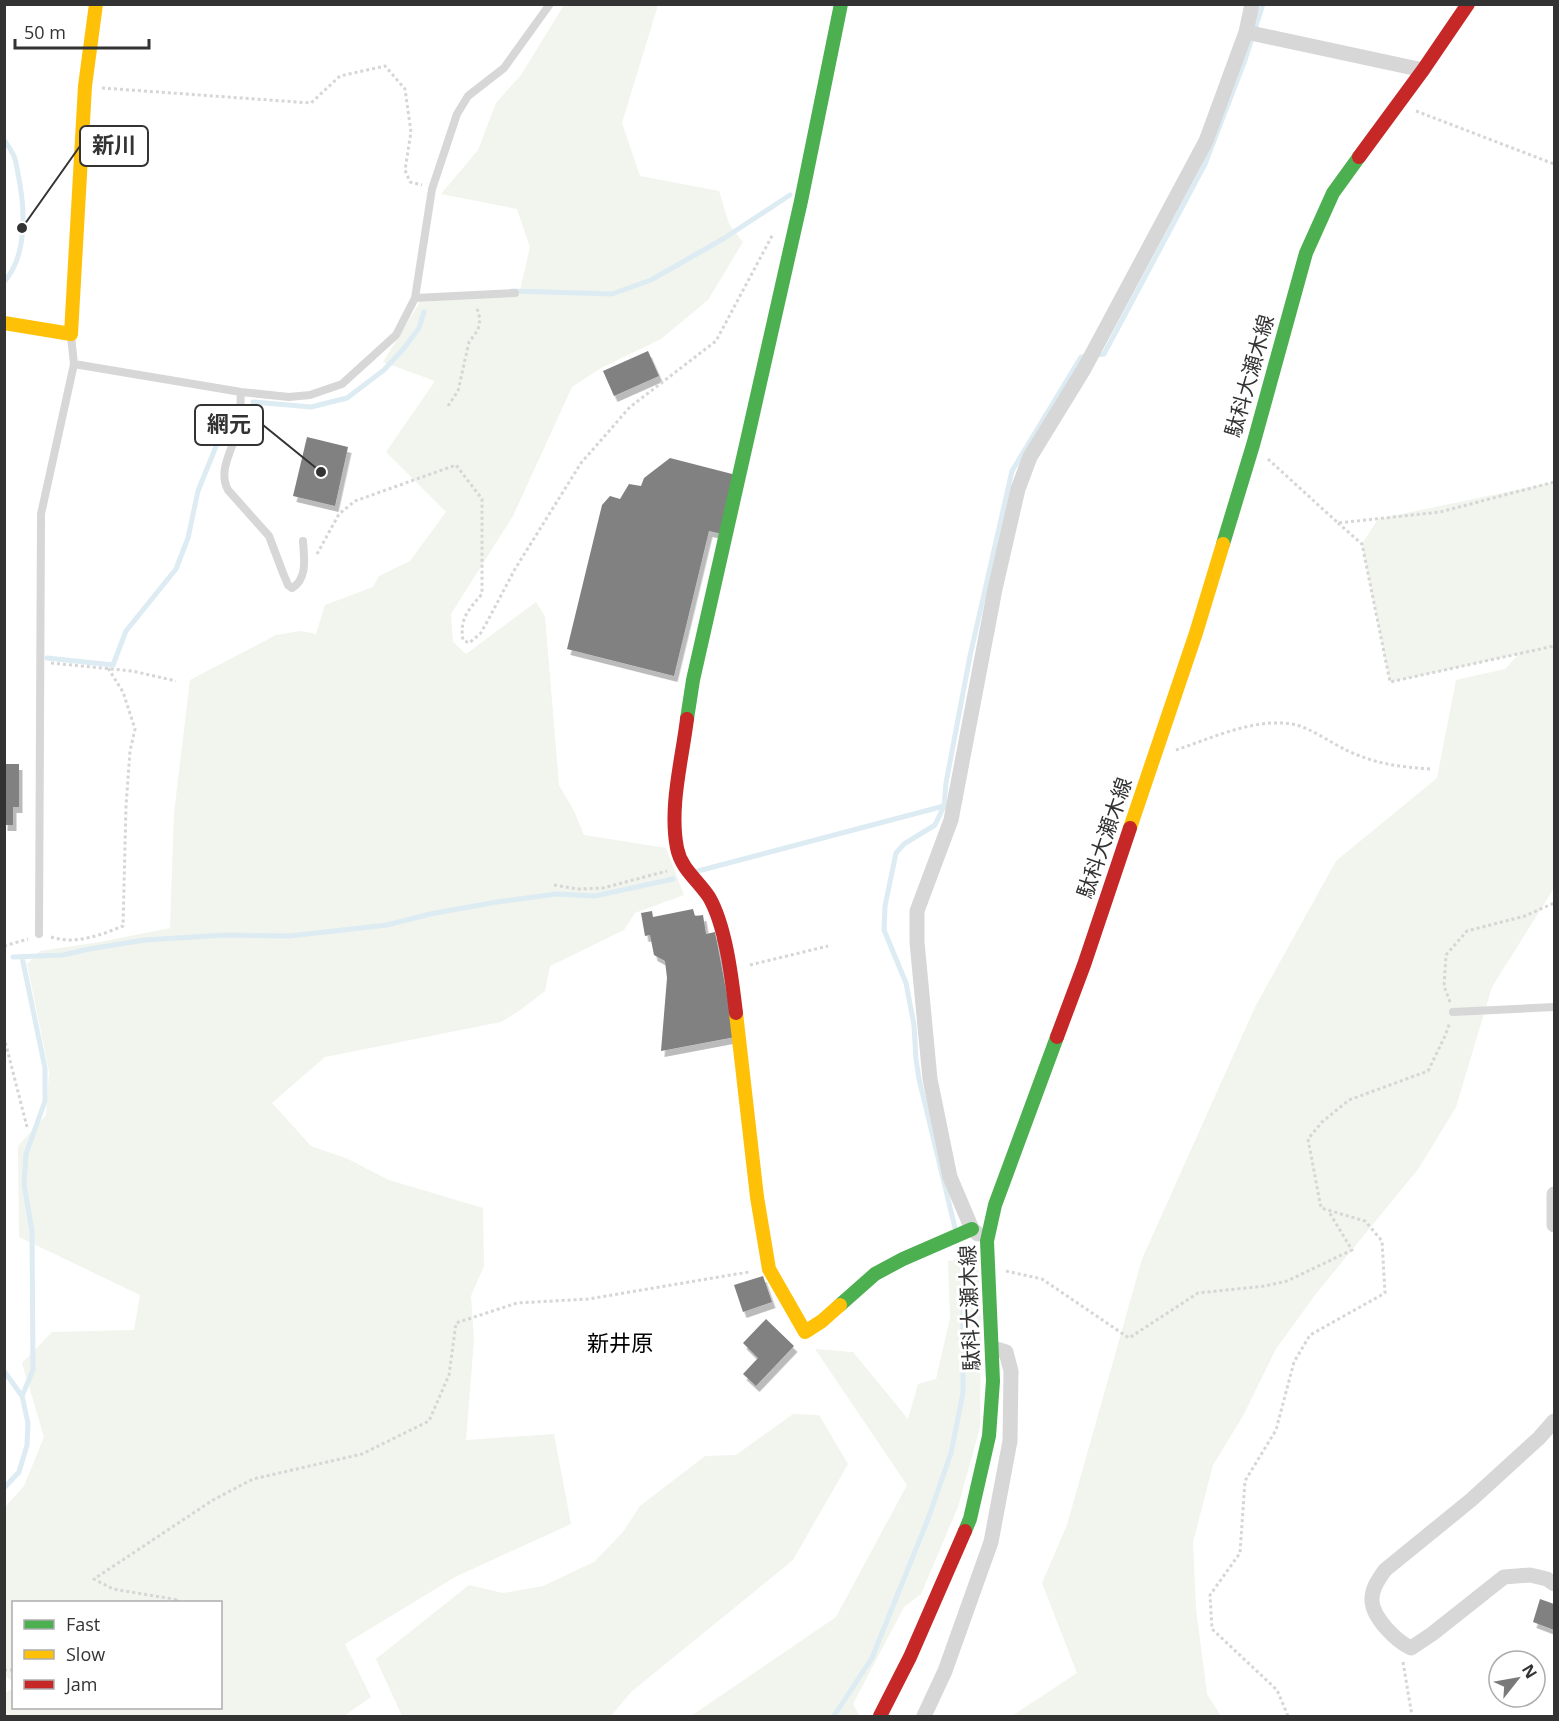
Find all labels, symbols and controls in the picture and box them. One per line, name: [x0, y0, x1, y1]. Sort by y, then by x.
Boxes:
scale bar: [15, 12, 148, 50]
text: 50 m: [24, 20, 66, 44]
callout: 新川: [80, 126, 148, 166]
text: 新川: [92, 129, 136, 159]
street label: 駄科大瀬木線: [1218, 311, 1280, 440]
callout: 網元: [195, 405, 263, 445]
text: 網元: [207, 408, 251, 438]
street label: 駄科大瀬木線: [1070, 774, 1138, 902]
street label: 駄科大瀬木線: [953, 1245, 985, 1371]
district label: 新井原: [587, 1327, 653, 1357]
legend: [12, 1601, 222, 1709]
text: Fast: [66, 1612, 100, 1636]
text: Slow: [66, 1642, 105, 1666]
north arrow: [1487, 1649, 1547, 1709]
text: N: [1517, 1660, 1543, 1683]
text: Jam: [64, 1672, 98, 1696]

